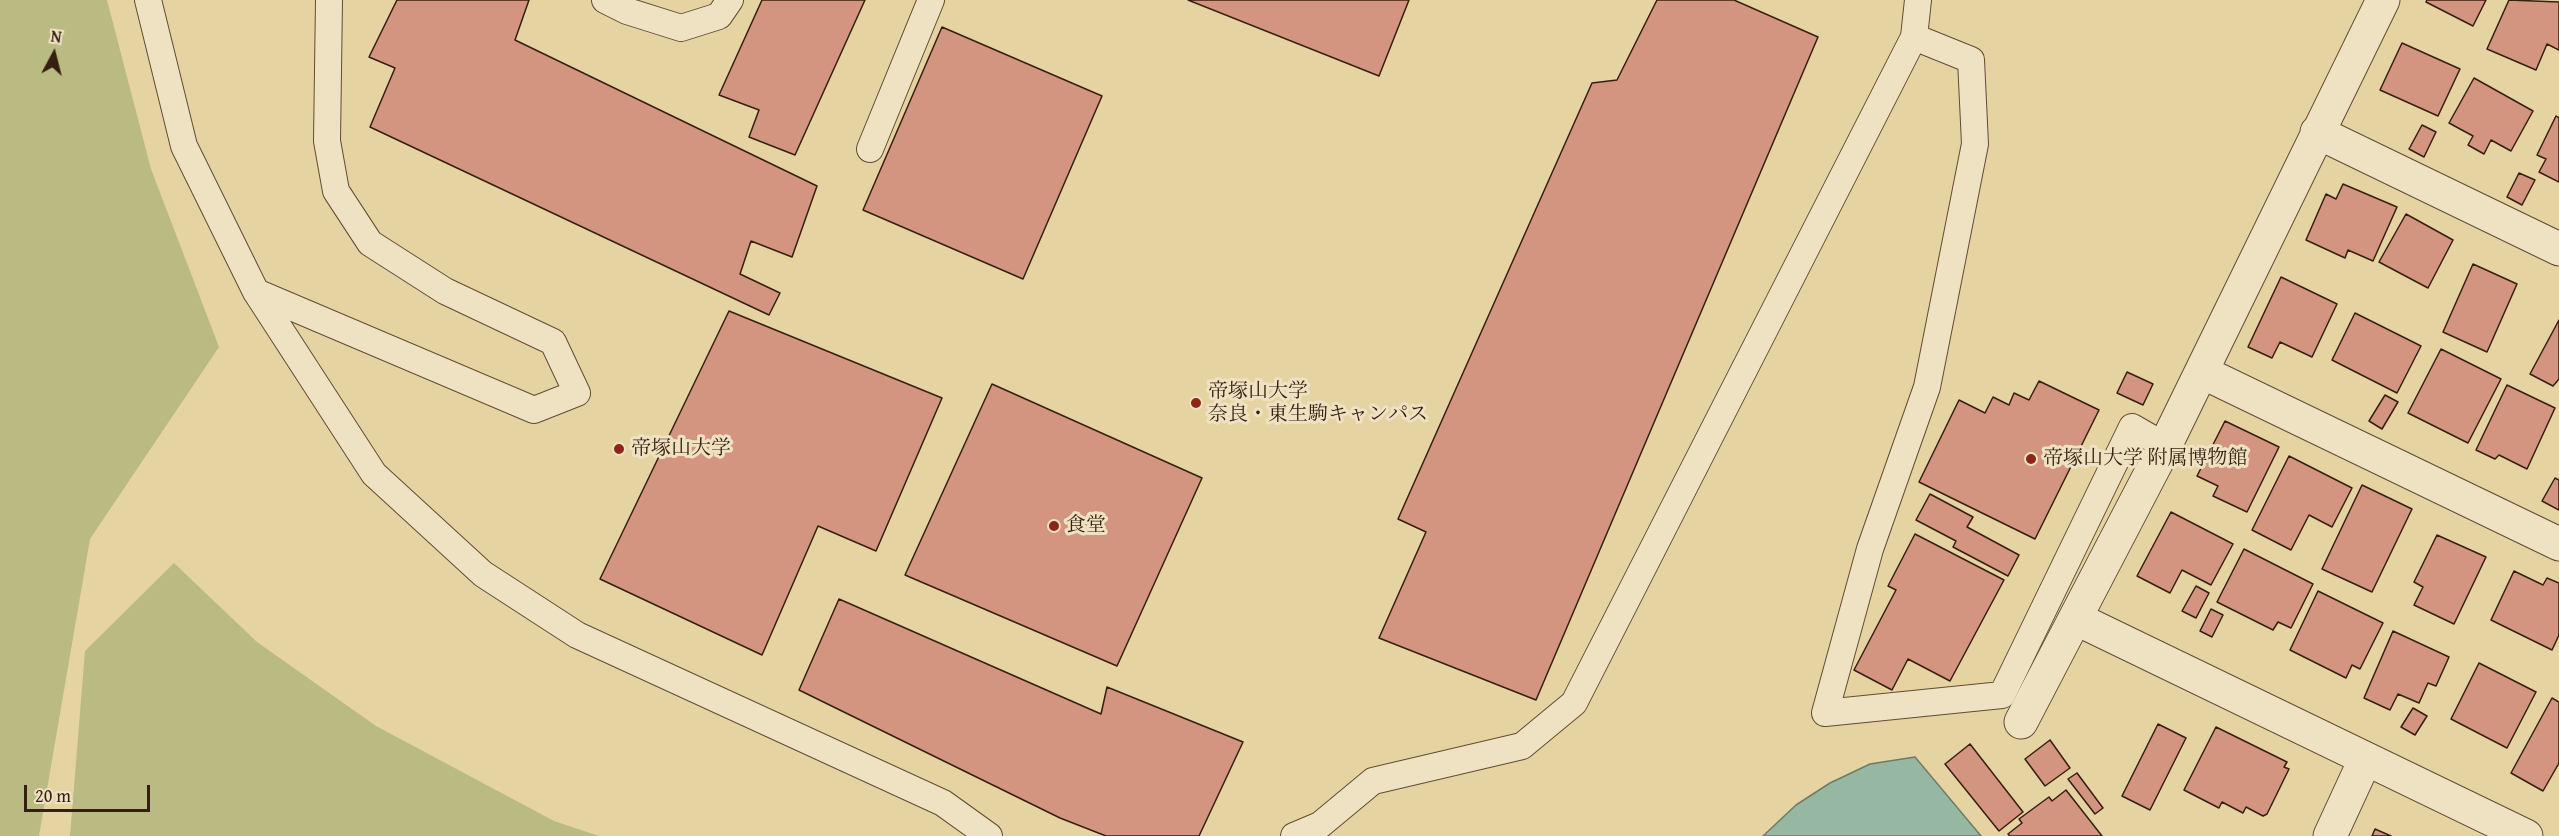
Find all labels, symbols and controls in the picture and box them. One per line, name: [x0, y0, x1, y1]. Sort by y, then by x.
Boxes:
north arrow: [24, 24, 84, 84]
text: N: [49, 24, 63, 49]
place label: 帝塚山大学 奈良・東生駒キャンパス: [1208, 380, 1428, 427]
marker: 帝塚山大学 奈良・東生駒キャンパス: [1189, 396, 1203, 410]
place label: 帝塚山大学: [631, 437, 731, 461]
marker: 帝塚山大学: [612, 442, 626, 456]
place label: 帝塚山大学 附属博物館: [2043, 447, 2247, 471]
marker: 帝塚山大学 附属博物館: [2024, 452, 2038, 466]
place label: 食堂: [1066, 514, 1106, 538]
marker: 食堂: [1047, 519, 1061, 533]
scale bar: [27, 773, 153, 811]
text: 20 m: [35, 782, 71, 809]

